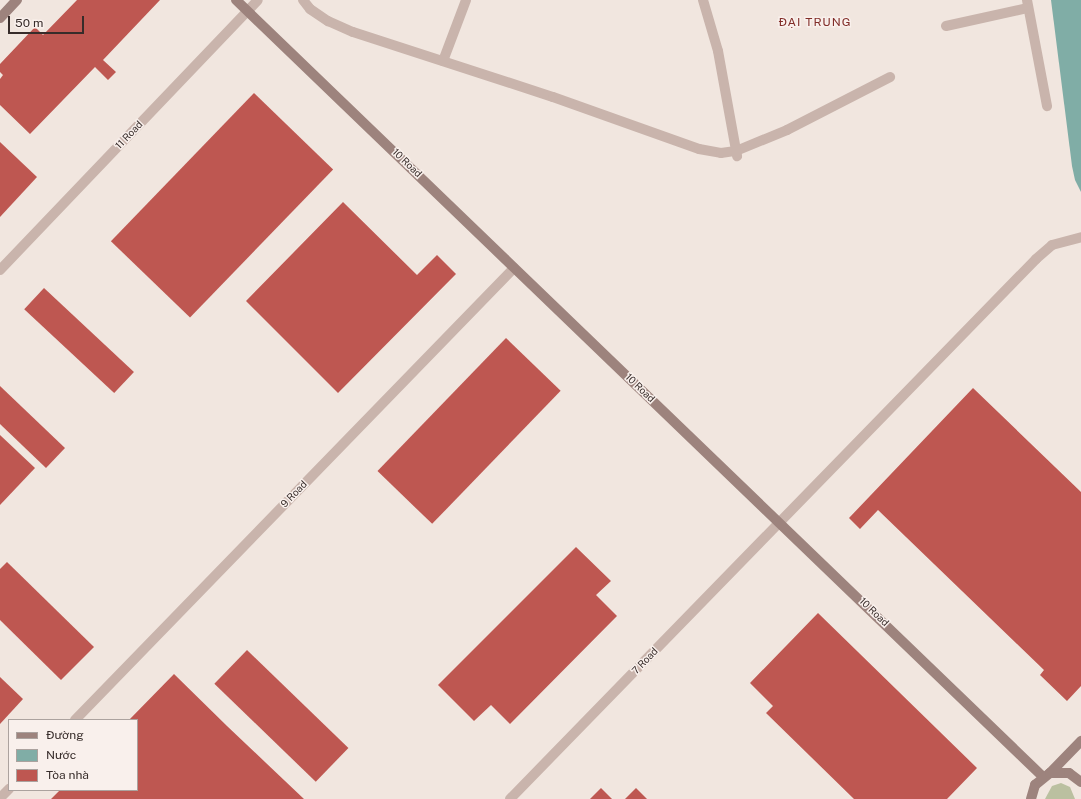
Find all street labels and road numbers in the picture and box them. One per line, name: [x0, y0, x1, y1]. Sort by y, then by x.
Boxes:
street label: 11 Road: [113, 119, 145, 151]
street label: 10 Road: [390, 146, 424, 180]
street label: 10 Road: [623, 371, 657, 405]
street label: 9 Road: [278, 478, 310, 510]
street label: 10 Road: [857, 595, 891, 629]
street label: 7 Road: [630, 645, 660, 677]

